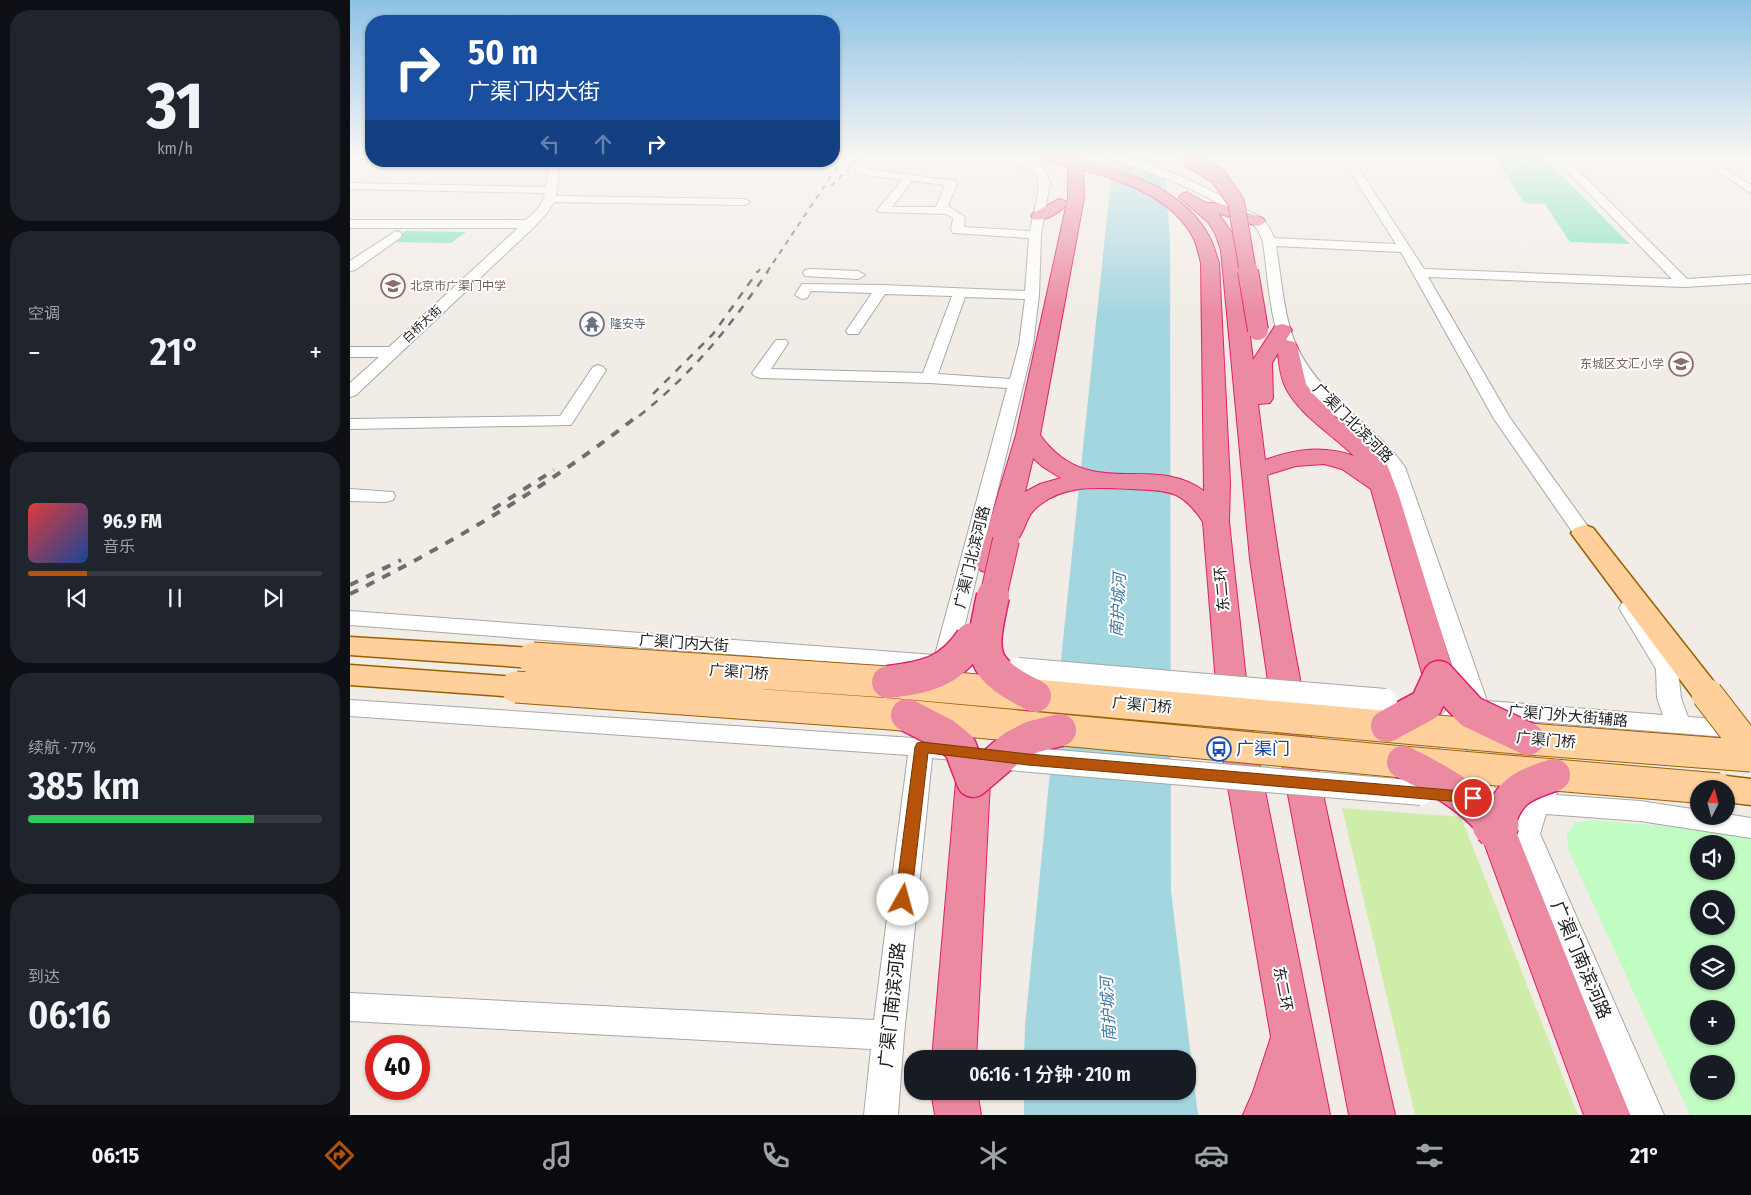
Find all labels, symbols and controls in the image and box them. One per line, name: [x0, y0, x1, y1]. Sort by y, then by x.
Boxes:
text: 50 m: [468, 31, 538, 73]
icon: right: [385, 35, 450, 100]
text: 31: [147, 67, 203, 145]
text: 广渠门内大街: [468, 78, 600, 105]
icon: left: [536, 130, 564, 158]
icon: ahead: [589, 130, 617, 158]
icon: right: [642, 130, 670, 158]
text: km/h: [157, 139, 193, 158]
school or university icon: 北京市广渠门中学: [380, 273, 406, 299]
place label: 北京市广渠门中学: [410, 279, 506, 293]
street label: 白桥大街: [400, 303, 444, 345]
text: 空调: [28, 304, 60, 323]
temple icon: 隆安寺: [579, 311, 605, 337]
place label: 隆安寺: [610, 317, 646, 331]
text: 21°: [150, 329, 200, 375]
text: −: [28, 336, 41, 369]
text: +: [309, 336, 322, 369]
school or university icon: 东城区文汇小学: [1668, 351, 1694, 377]
place label: 东城区文汇小学: [1580, 357, 1664, 371]
street label: 广渠门北滨河路: [1310, 380, 1396, 466]
street label: 广渠门北滨河路: [951, 504, 993, 610]
text: 96.9 FM: [103, 510, 162, 533]
text: 音乐: [103, 537, 135, 556]
street label: 东二环: [1211, 566, 1233, 612]
water label: 南护城河: [1107, 570, 1129, 637]
icon: previous: [63, 584, 91, 612]
icon: pause: [161, 584, 189, 612]
icon: next: [259, 584, 287, 612]
street label: 广渠门内大街: [638, 631, 730, 655]
street label: 广渠门桥: [708, 661, 770, 683]
street label: 广渠门桥: [1111, 693, 1173, 717]
street label: 广渠门外大街辅路: [1507, 702, 1629, 730]
street label: 广渠门桥: [1515, 728, 1577, 752]
bus stop icon: 广渠门: [1206, 736, 1232, 762]
text: 续航 · 77%: [28, 738, 96, 757]
place label: 广渠门: [1236, 738, 1290, 760]
text: 385 km: [28, 763, 140, 809]
pin: [1452, 777, 1494, 819]
north arrow: [1690, 780, 1735, 825]
map controls: [1690, 780, 1735, 1100]
icon: arrive: [1459, 784, 1487, 812]
button: sound: [1690, 835, 1735, 880]
position arrow: [876, 873, 928, 925]
button: search: [1690, 890, 1735, 935]
street label: 广渠门南滨河路: [1546, 898, 1616, 1022]
street label: 广渠门南滨河路: [874, 941, 910, 1069]
button: layers: [1690, 945, 1735, 990]
street label: 东二环: [1270, 965, 1296, 1013]
text: 到达: [28, 967, 60, 986]
water label: 南护城河: [1097, 974, 1119, 1041]
text: 06:16: [28, 992, 111, 1038]
button: +: [1690, 1000, 1735, 1045]
speed limit sign: 40: [365, 1035, 430, 1100]
button: −: [1690, 1055, 1735, 1100]
text: 06:16 · 1 分钟 · 210 m: [969, 1063, 1131, 1086]
icon: directions: [322, 1138, 357, 1173]
icon: music: [540, 1138, 575, 1173]
icon: phone: [758, 1138, 793, 1173]
icon: climate: [976, 1138, 1011, 1173]
icon: car: [1194, 1138, 1229, 1173]
icon: filters: [1412, 1138, 1447, 1173]
text: 06:15: [91, 1142, 139, 1169]
text: 21°: [1630, 1142, 1659, 1169]

